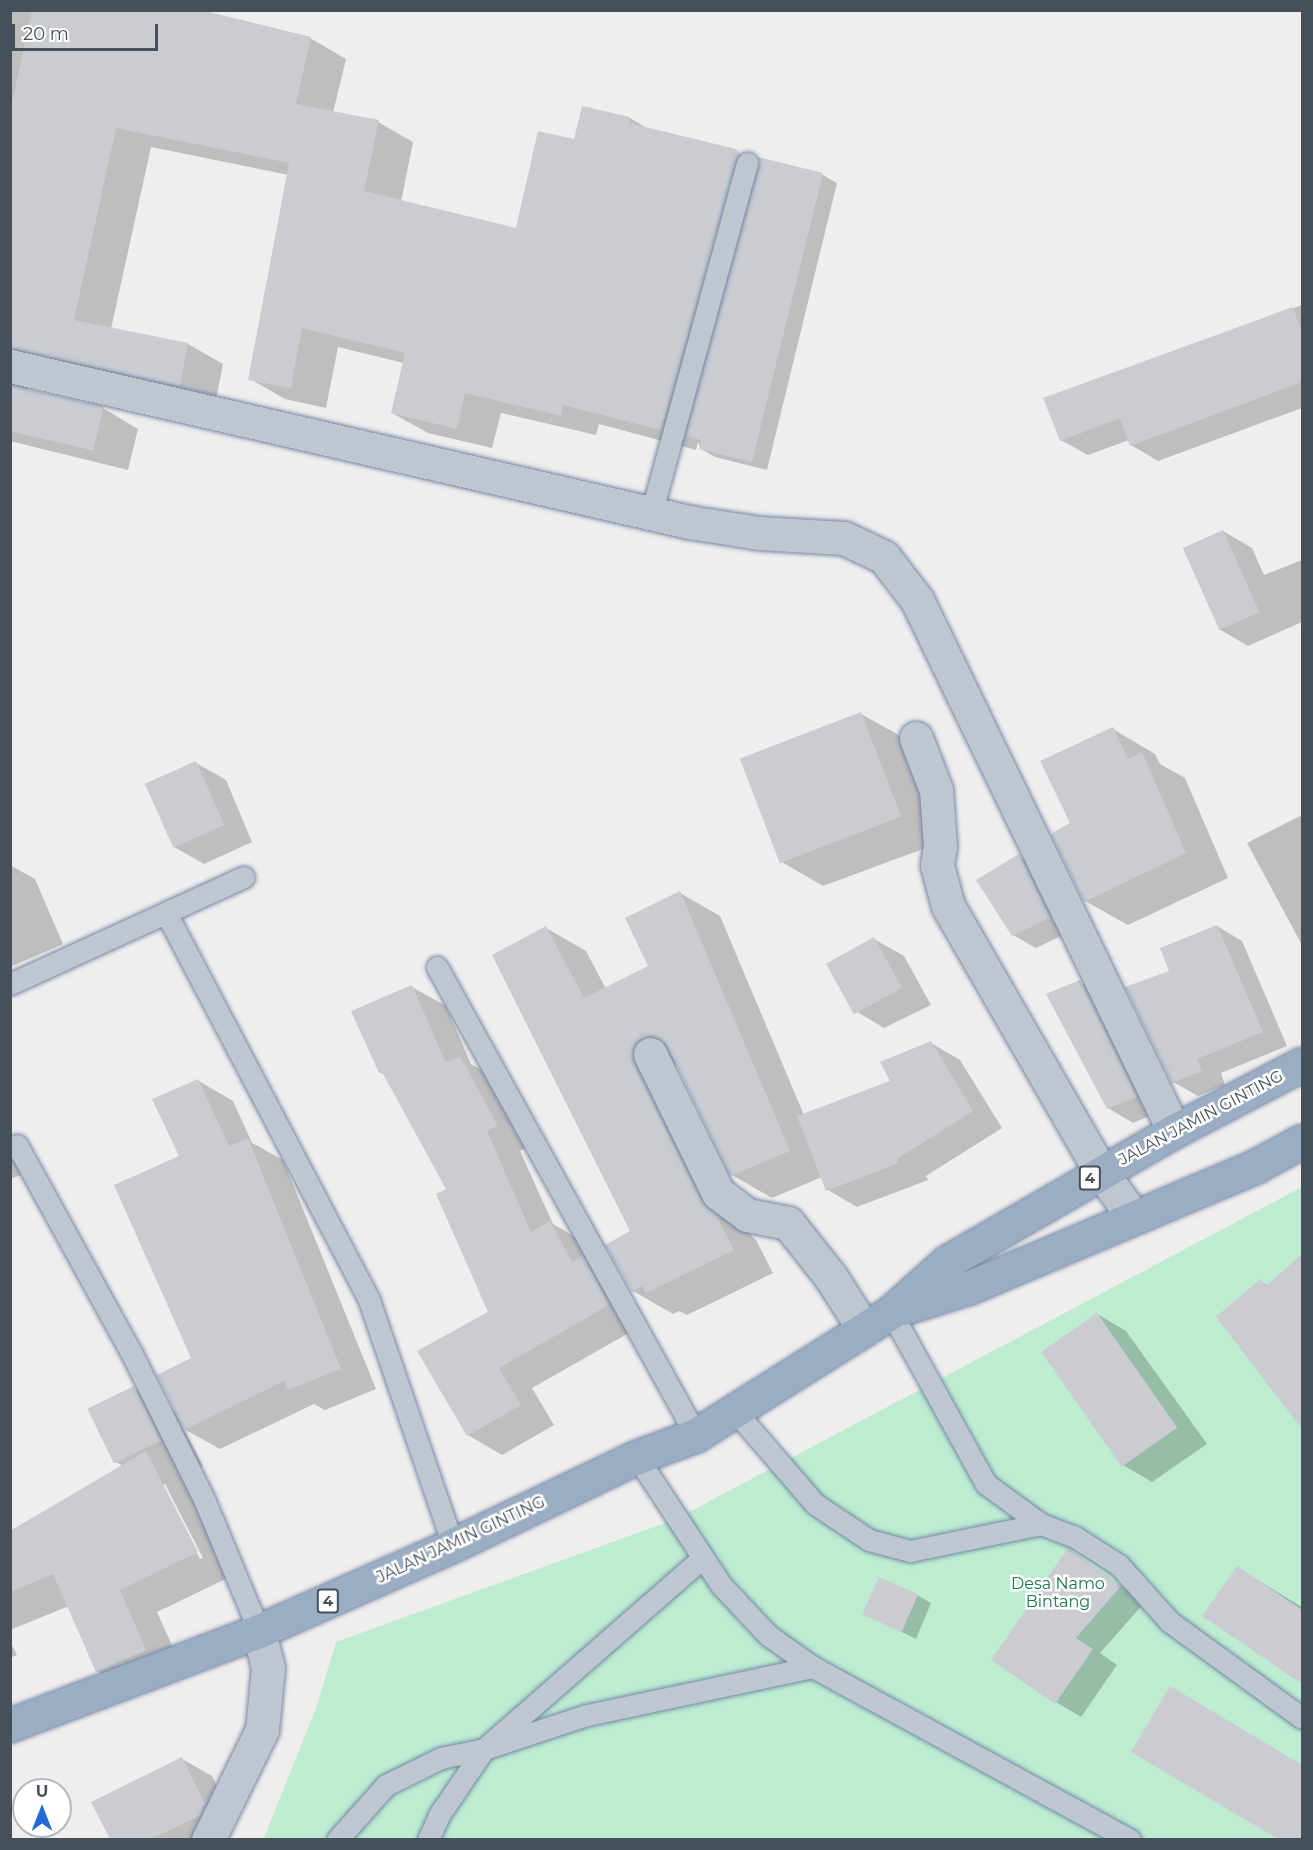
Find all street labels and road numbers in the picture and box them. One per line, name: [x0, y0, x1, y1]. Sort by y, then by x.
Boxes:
street label: JALAN JAMIN GINTING: [1115, 1066, 1287, 1170]
road number: 4: [1078, 1166, 1102, 1190]
street label: JALAN JAMIN GINTING: [374, 1493, 548, 1587]
road number: 4: [316, 1589, 340, 1613]

